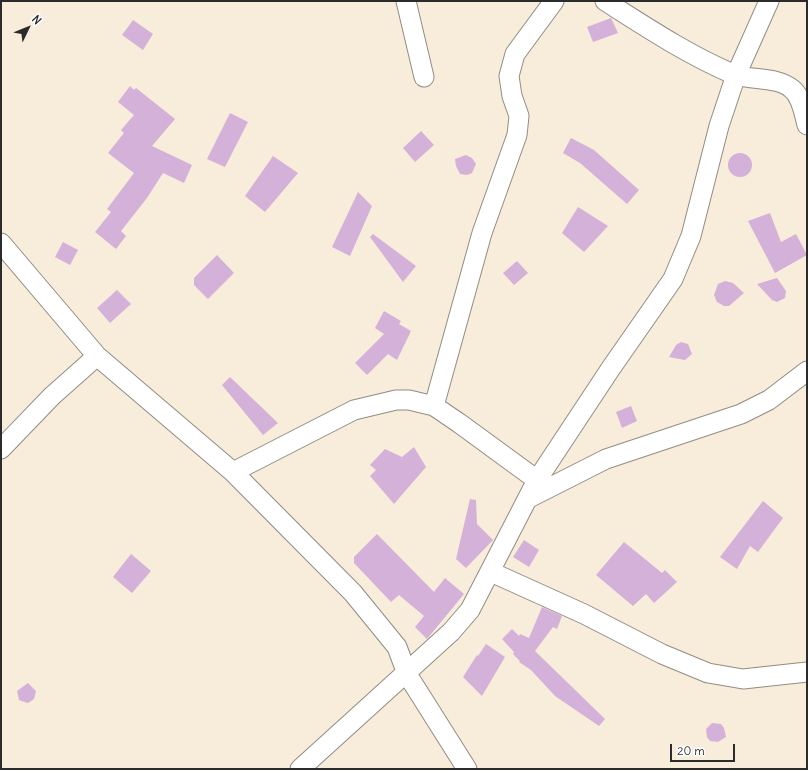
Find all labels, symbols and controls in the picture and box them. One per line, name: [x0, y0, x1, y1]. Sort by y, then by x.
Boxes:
north arrow: [8, 8, 48, 48]
text: N: [29, 12, 44, 27]
scale bar: [672, 736, 737, 762]
text: 20 m: [677, 743, 705, 758]

